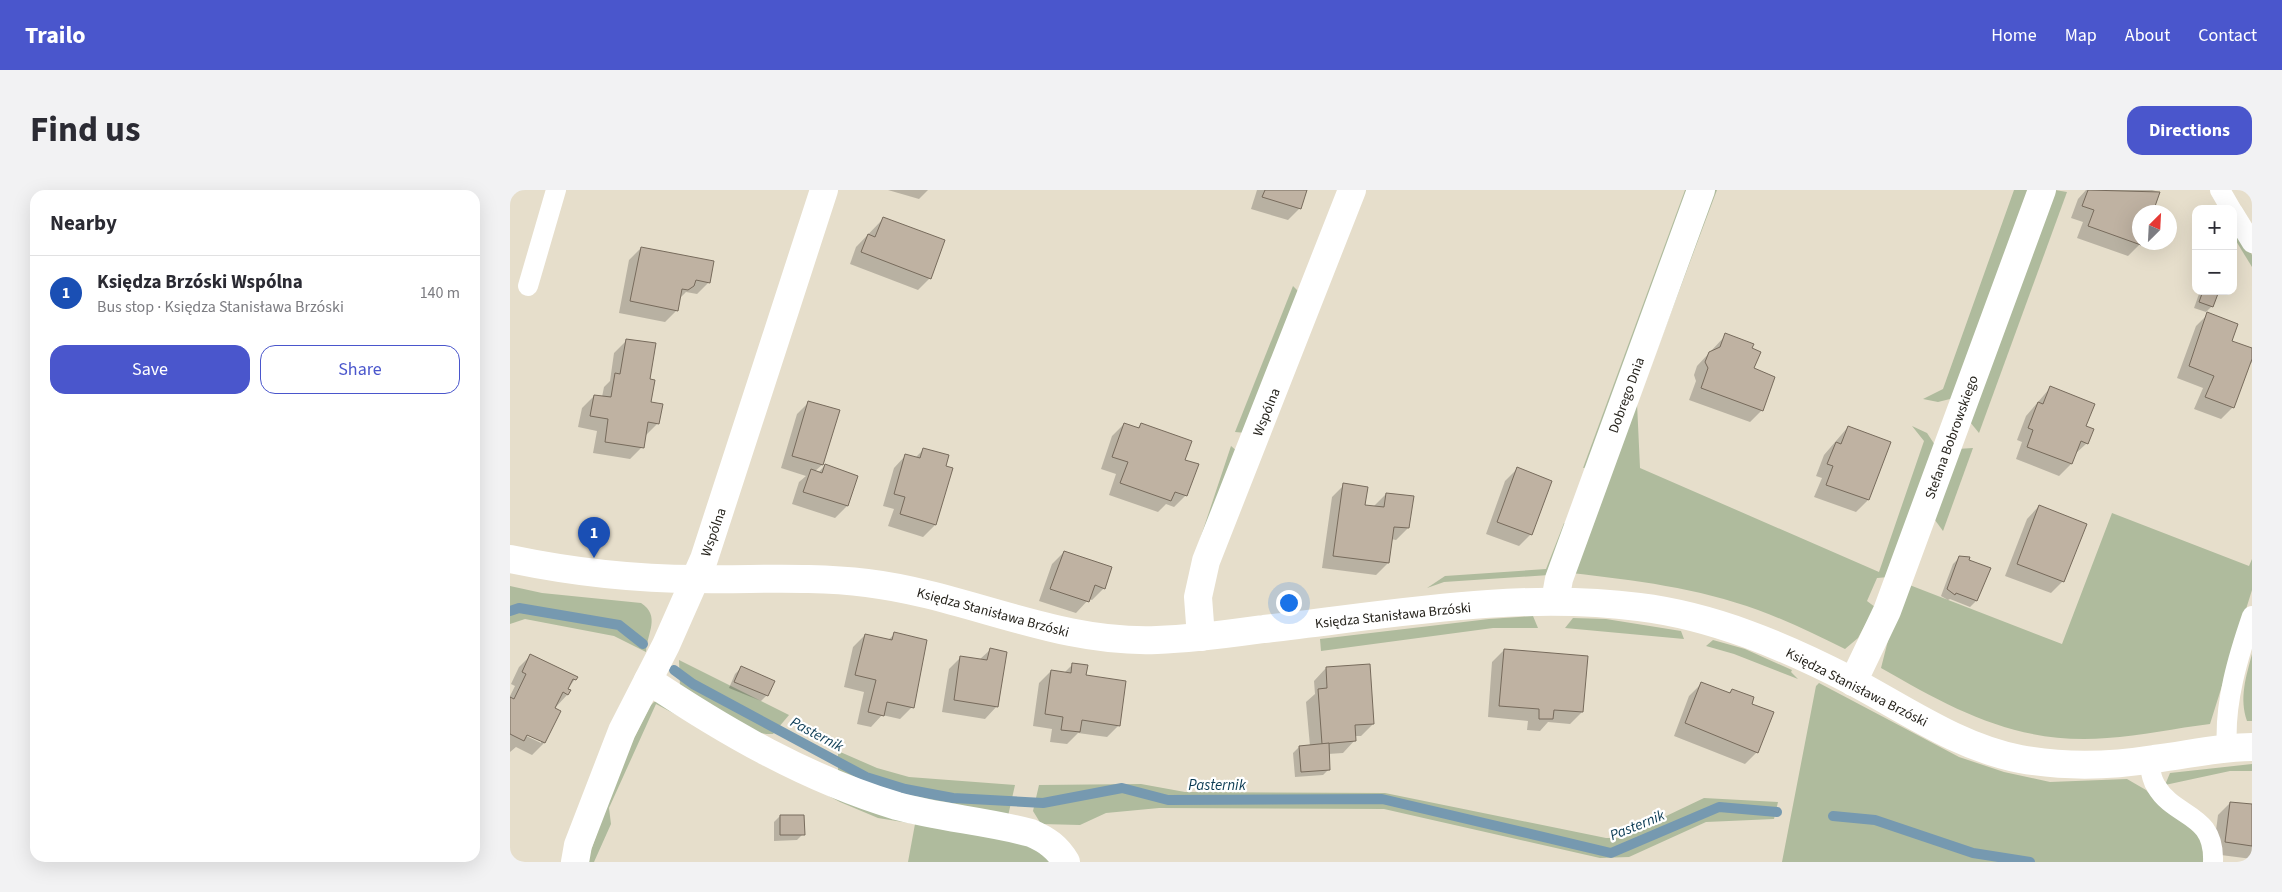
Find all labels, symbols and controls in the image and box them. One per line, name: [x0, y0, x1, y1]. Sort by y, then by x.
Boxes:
text: Trailo: [25, 18, 86, 53]
text: Home: [1991, 23, 2037, 48]
text: Map: [2065, 23, 2097, 48]
text: About: [2125, 23, 2170, 48]
text: Contact: [2198, 23, 2257, 48]
text: Find us: [30, 105, 140, 155]
button: Directions: [2127, 106, 2252, 155]
north arrow: [2132, 205, 2177, 250]
map controls: [2192, 205, 2237, 295]
button: +: [2192, 205, 2237, 250]
text: Nearby: [50, 208, 117, 238]
button: −: [2192, 250, 2237, 295]
text: Księdza Brzóski Wspólna: [97, 269, 303, 296]
text: 1: [62, 282, 70, 304]
text: 140 m: [420, 282, 460, 304]
text: Bus stop · Księdza Stanisława Brzóski: [97, 296, 344, 318]
button: Save: [50, 345, 250, 394]
button: Share: [260, 345, 460, 394]
street label: Dobrego Dnia: [1604, 355, 1650, 436]
street label: Stefana Bobrowskiego: [1920, 373, 1984, 502]
street label: Wspólna: [1248, 385, 1286, 440]
street label: Wspólna: [696, 505, 732, 559]
pin: 1: [578, 517, 610, 558]
street label: Księdza Stanisława Brzóski: [914, 583, 1071, 643]
your location: [1276, 590, 1302, 616]
street label: Księdza Stanisława Brzóski: [1314, 598, 1472, 634]
street label: Księdza Stanisława Brzóski: [1782, 643, 1931, 732]
water label: Pasternik: [786, 712, 848, 758]
water label: Pasternik: [1188, 775, 1247, 796]
water label: Pasternik: [1607, 805, 1669, 846]

